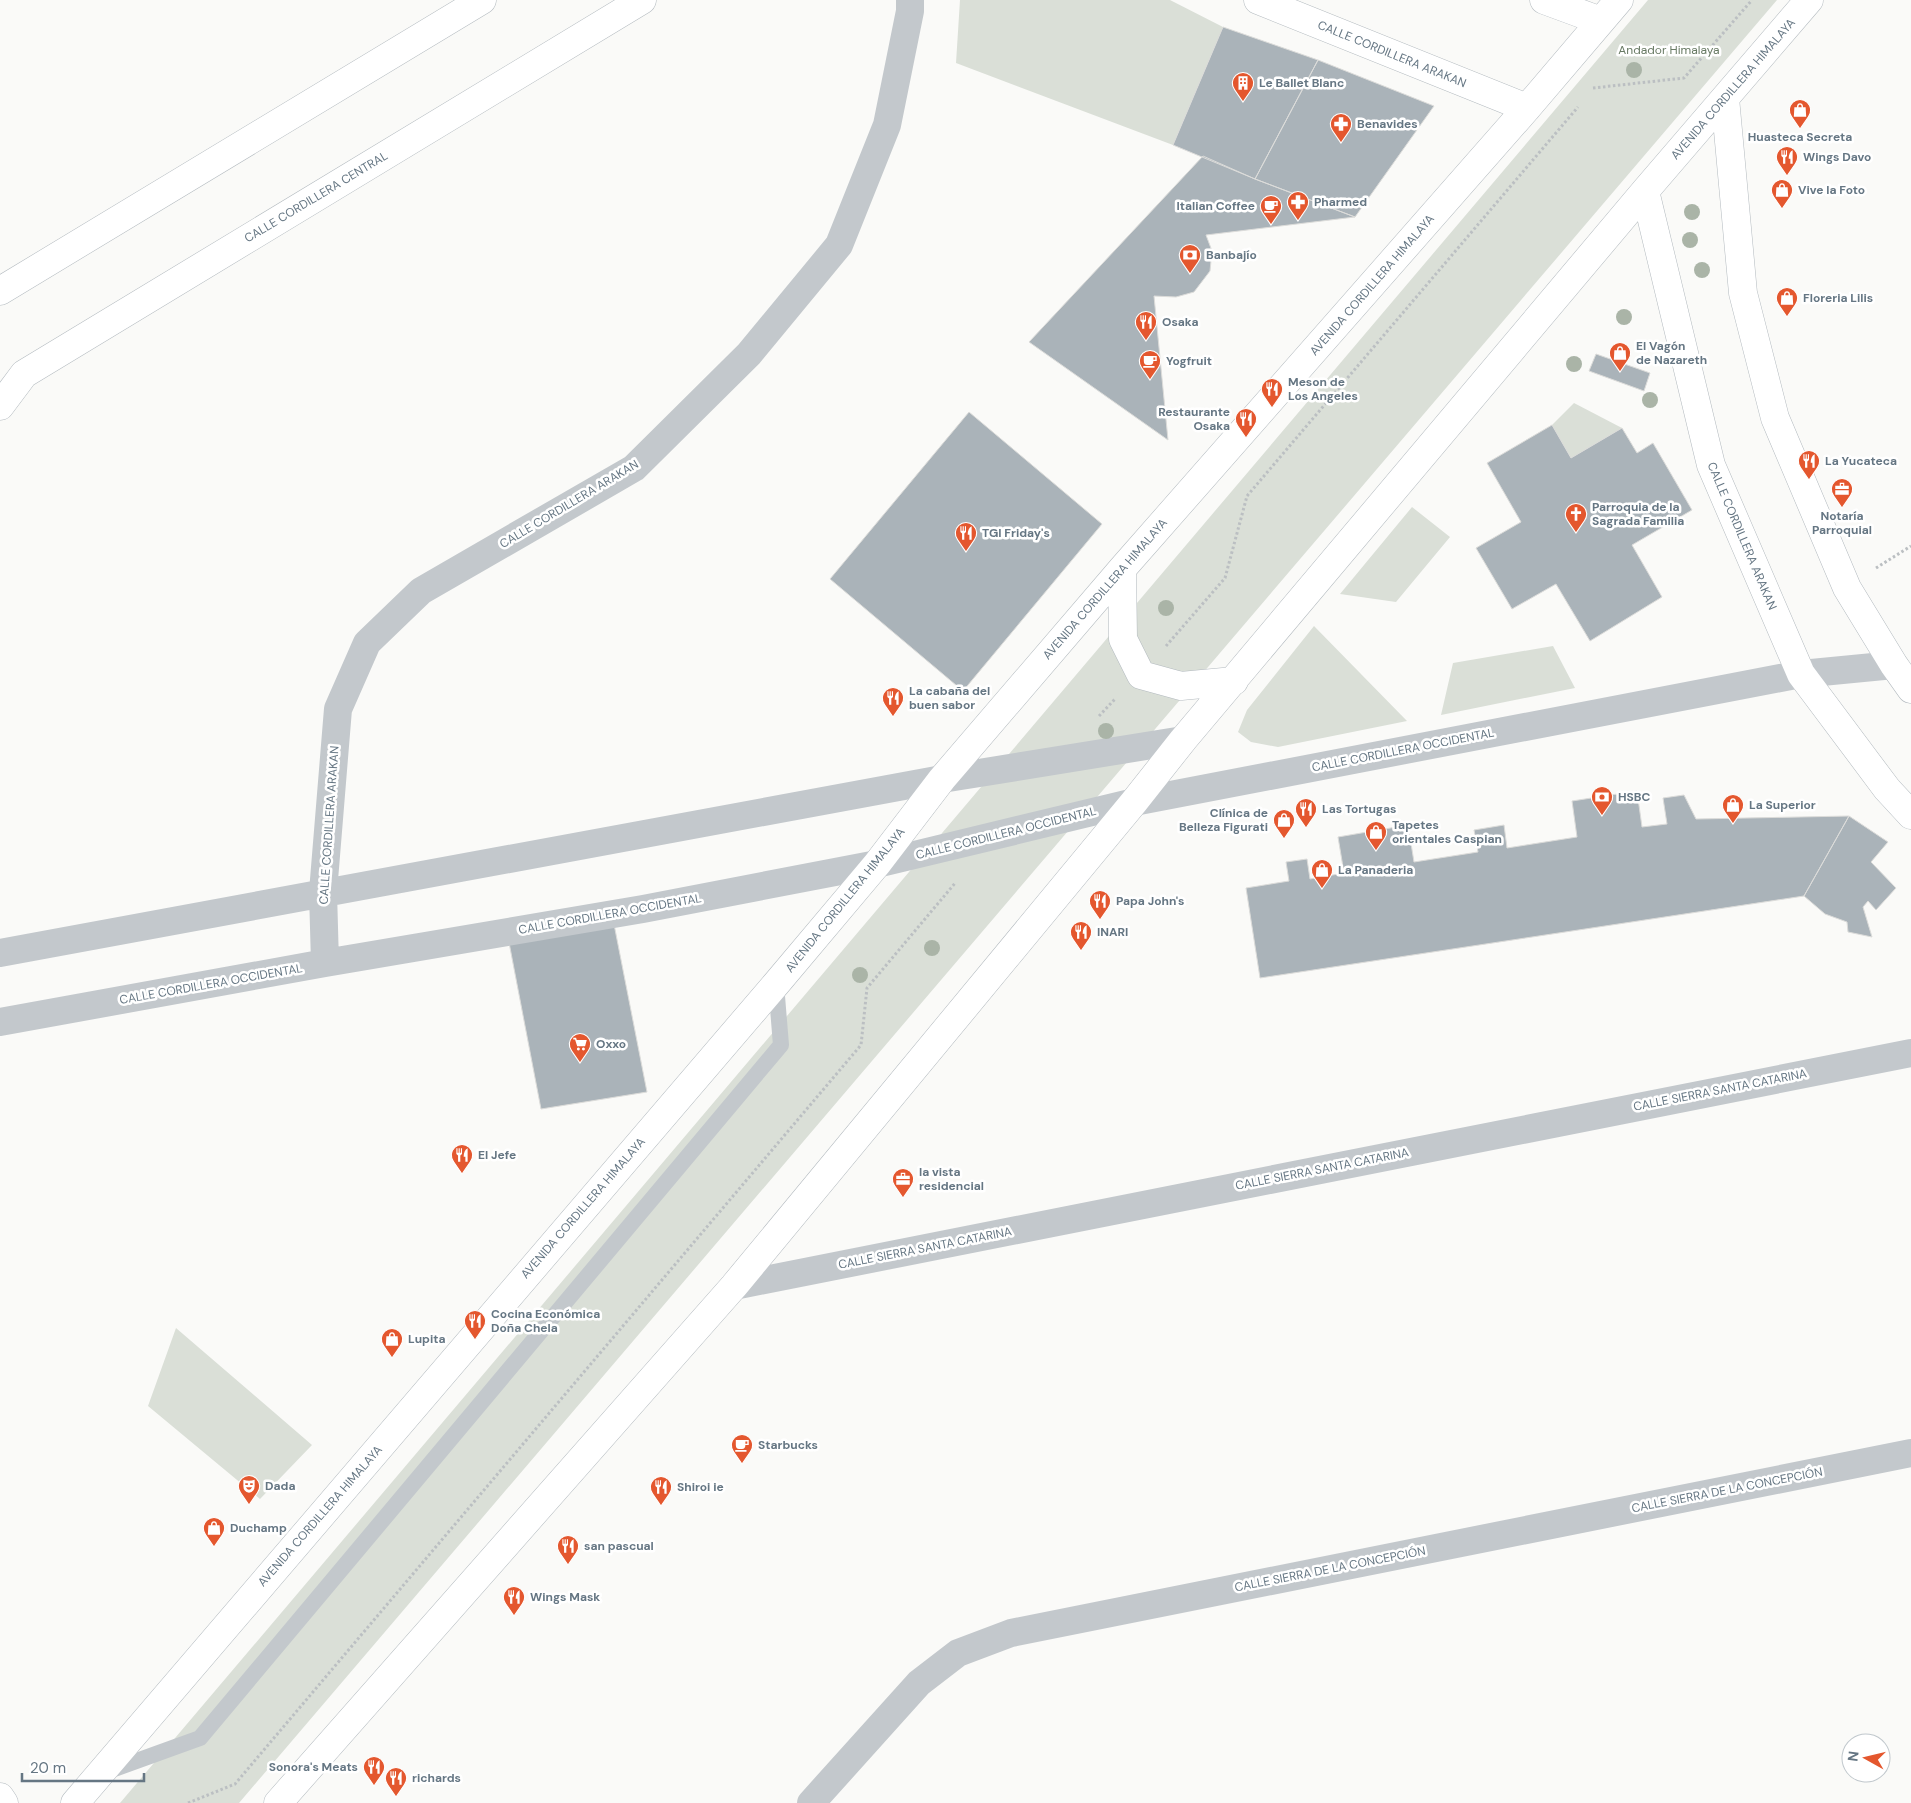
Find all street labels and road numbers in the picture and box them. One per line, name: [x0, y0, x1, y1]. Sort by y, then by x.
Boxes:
street label: AVENIDA CORDILLERA HIMALAYA: [1667, 15, 1799, 163]
street label: CALLE CORDILLERA ARAKAN: [1315, 17, 1469, 91]
street label: CALLE CORDILLERA CENTRAL: [241, 148, 391, 246]
street label: AVENIDA CORDILLERA HIMALAYA: [1306, 211, 1438, 359]
street label: CALLE CORDILLERA ARAKAN: [497, 456, 641, 552]
street label: CALLE CORDILLERA ARAKAN: [1704, 460, 1780, 612]
street label: AVENIDA CORDILLERA HIMALAYA: [1039, 515, 1171, 663]
street label: CALLE CORDILLERA OCCIDENTAL: [1310, 724, 1496, 776]
street label: CALLE CORDILLERA ARAKAN: [315, 745, 343, 905]
street label: CALLE CORDILLERA OCCIDENTAL: [914, 803, 1098, 863]
street label: AVENIDA CORDILLERA HIMALAYA: [782, 824, 908, 976]
street label: CALLE CORDILLERA OCCIDENTAL: [517, 890, 703, 938]
street label: CALLE CORDILLERA OCCIDENTAL: [118, 960, 304, 1008]
street label: CALLE SIERRA SANTA CATARINA: [1632, 1065, 1808, 1115]
street label: AVENIDA CORDILLERA HIMALAYA: [517, 1134, 649, 1282]
street label: CALLE SIERRA SANTA CATARINA: [1234, 1144, 1410, 1194]
street label: CALLE SIERRA SANTA CATARINA: [837, 1223, 1013, 1273]
street label: AVENIDA CORDILLERA HIMALAYA: [254, 1442, 386, 1590]
street label: CALLE SIERRA DE LA CONCEPCIÓN: [1630, 1464, 1824, 1516]
street label: CALLE SIERRA DE LA CONCEPCIÓN: [1233, 1543, 1427, 1595]

